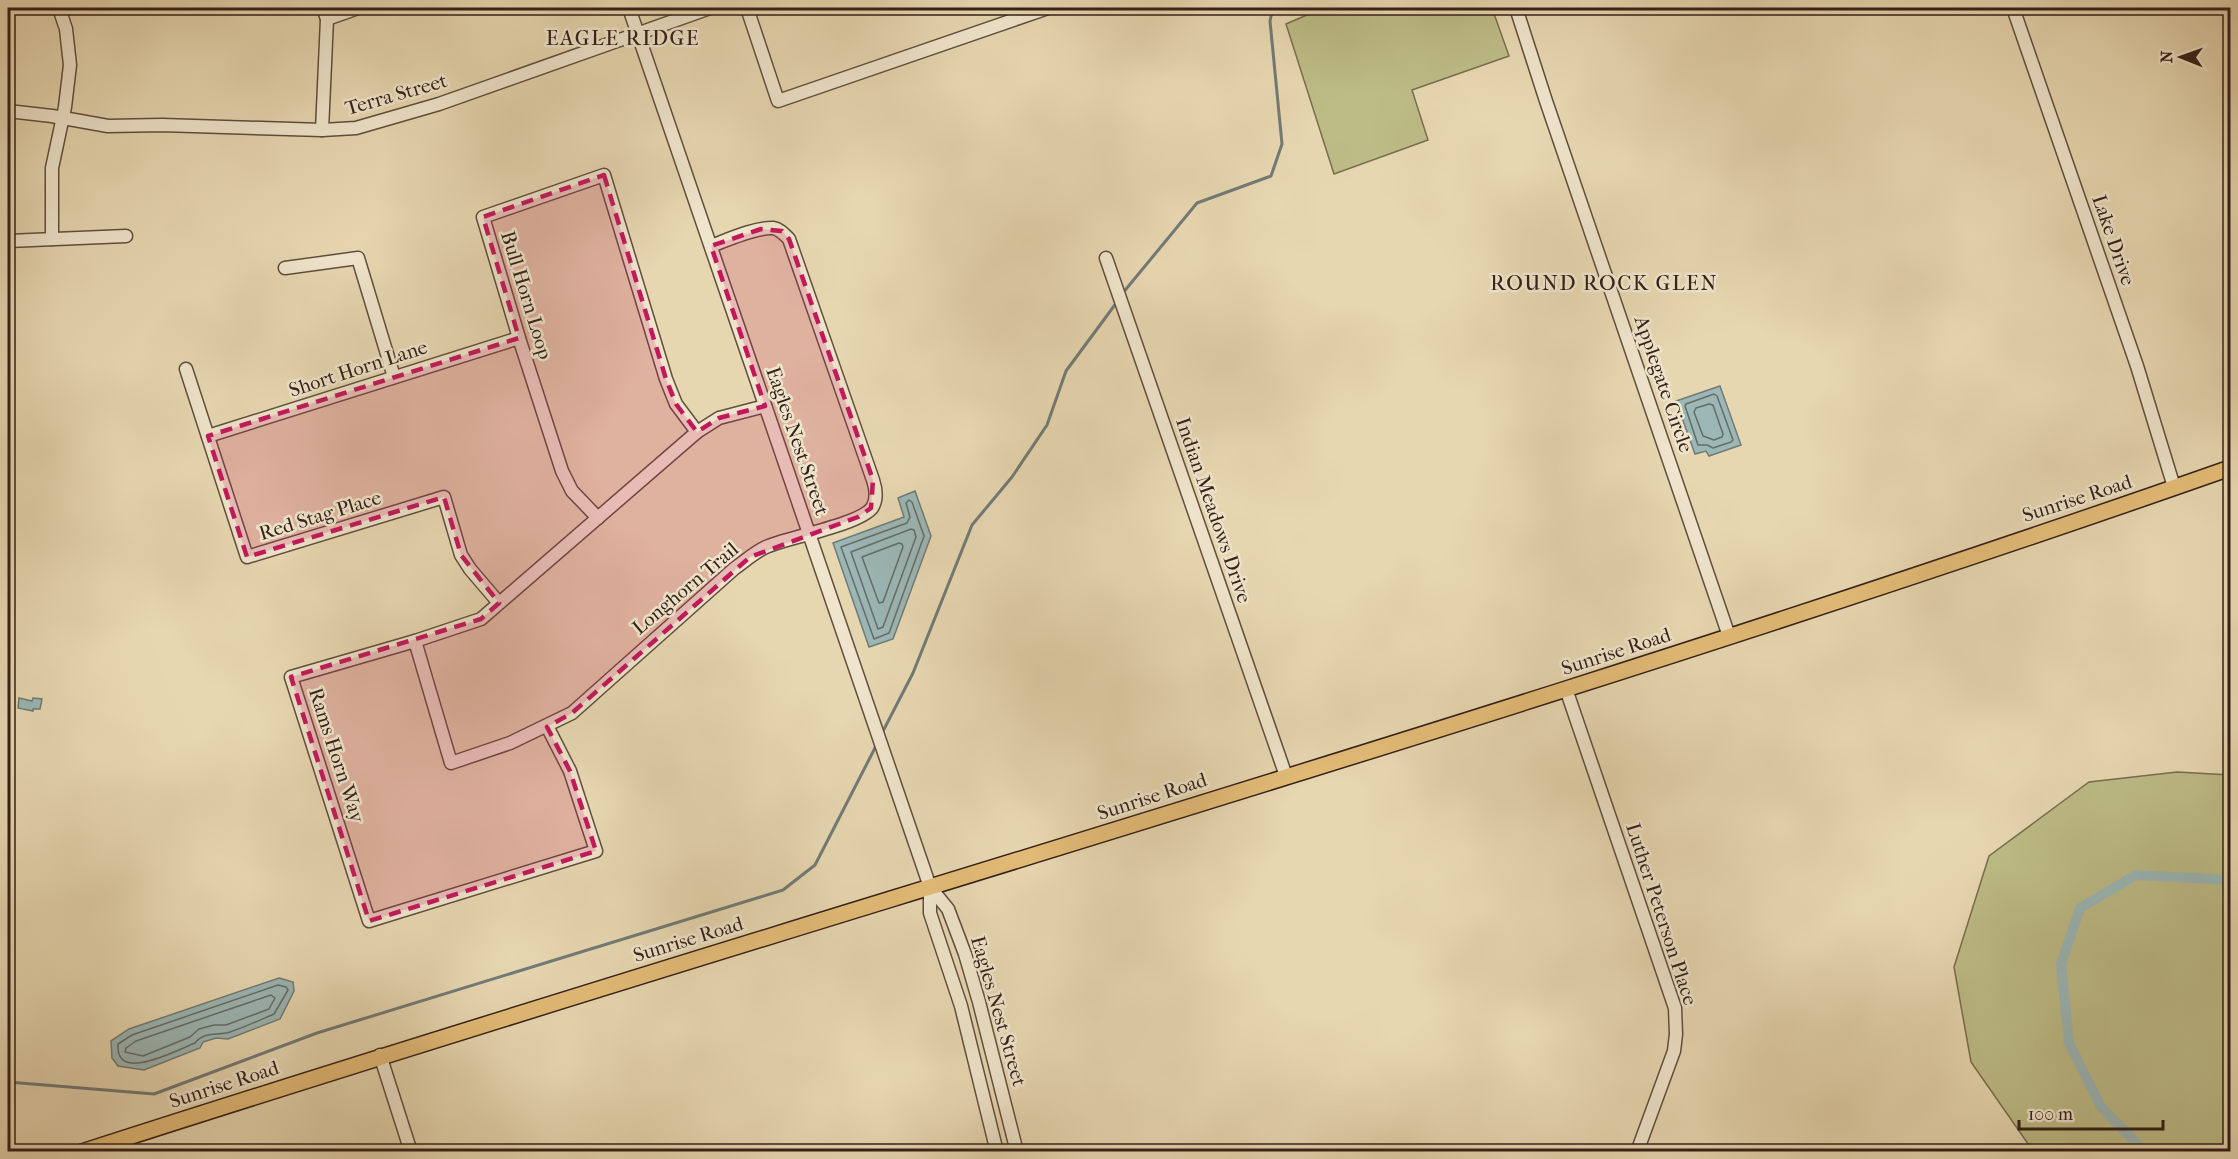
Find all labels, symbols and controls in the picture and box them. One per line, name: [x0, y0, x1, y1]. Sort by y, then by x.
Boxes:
district label: EAGLE RIDGE: [546, 26, 700, 50]
north arrow: [2151, 27, 2211, 87]
text: N: [2157, 50, 2176, 63]
street label: Terra Street: [342, 69, 450, 120]
street label: Lake Drive: [2087, 192, 2140, 289]
street label: Bull Horn Loop: [496, 228, 557, 362]
district label: ROUND ROCK GLEN: [1490, 271, 1718, 295]
street label: Applegate Circle: [1629, 312, 1698, 455]
street label: Short Horn Lane: [286, 335, 430, 402]
street label: Eagles Nest Street: [761, 364, 834, 518]
street label: Indian Meadows Drive: [1171, 414, 1256, 606]
street label: Sunrise Road: [2020, 470, 2136, 527]
street label: Red Stag Place: [256, 486, 384, 545]
street label: Longhorn Trail: [628, 537, 743, 639]
street label: Sunrise Road: [1559, 623, 1675, 680]
street label: Rams Horn Way: [304, 685, 370, 827]
street label: Sunrise Road: [1095, 768, 1211, 825]
street label: Luther Peterson Place: [1621, 820, 1702, 1008]
street label: Sunrise Road: [630, 912, 747, 967]
street label: Eagles Nest Street: [966, 933, 1031, 1089]
street label: Sunrise Road: [167, 1056, 283, 1113]
scale bar: [2019, 1093, 2163, 1131]
text: 100 m: [2028, 1104, 2073, 1125]

